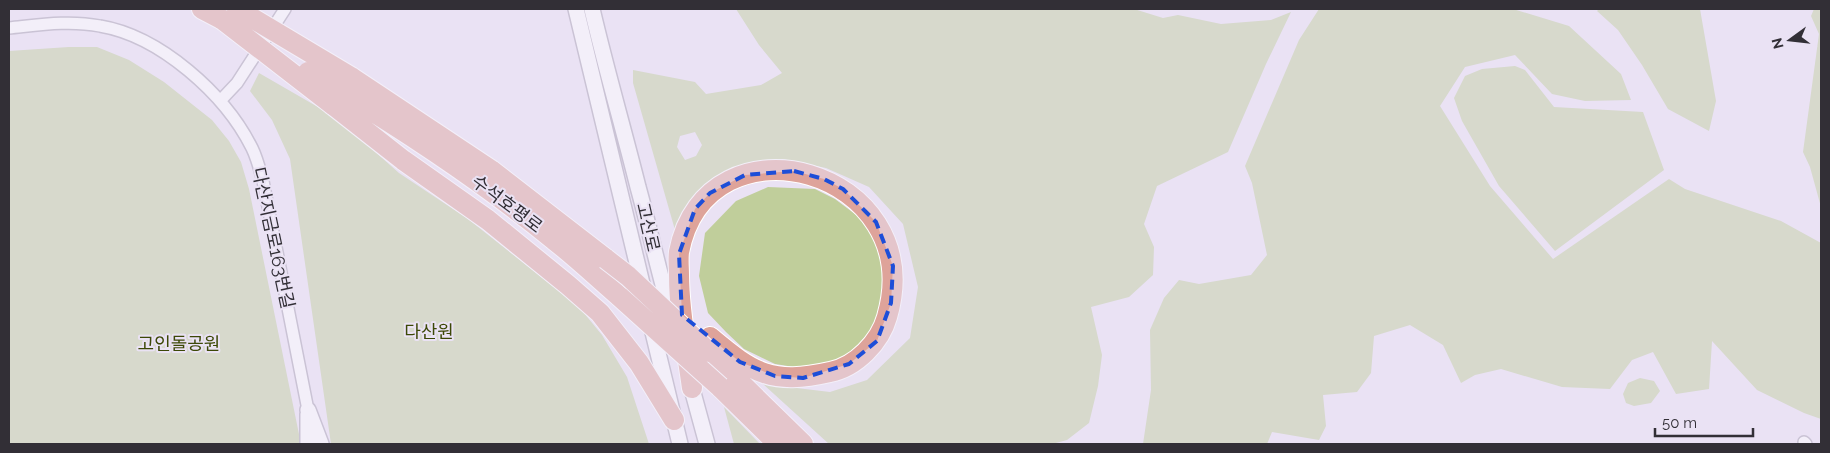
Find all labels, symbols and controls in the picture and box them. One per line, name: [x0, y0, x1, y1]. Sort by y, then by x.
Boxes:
north arrow: [1765, 15, 1815, 65]
text: N: [1768, 36, 1787, 51]
street label: 다산지금로163번길: [248, 165, 299, 311]
street label: 수석호평로: [468, 170, 547, 237]
street label: 고산로: [633, 200, 664, 253]
park label: 다산원: [404, 321, 454, 342]
park label: 고인돌공원: [138, 333, 220, 354]
scale bar: [1655, 406, 1752, 438]
text: 50 m: [1662, 414, 1697, 432]

